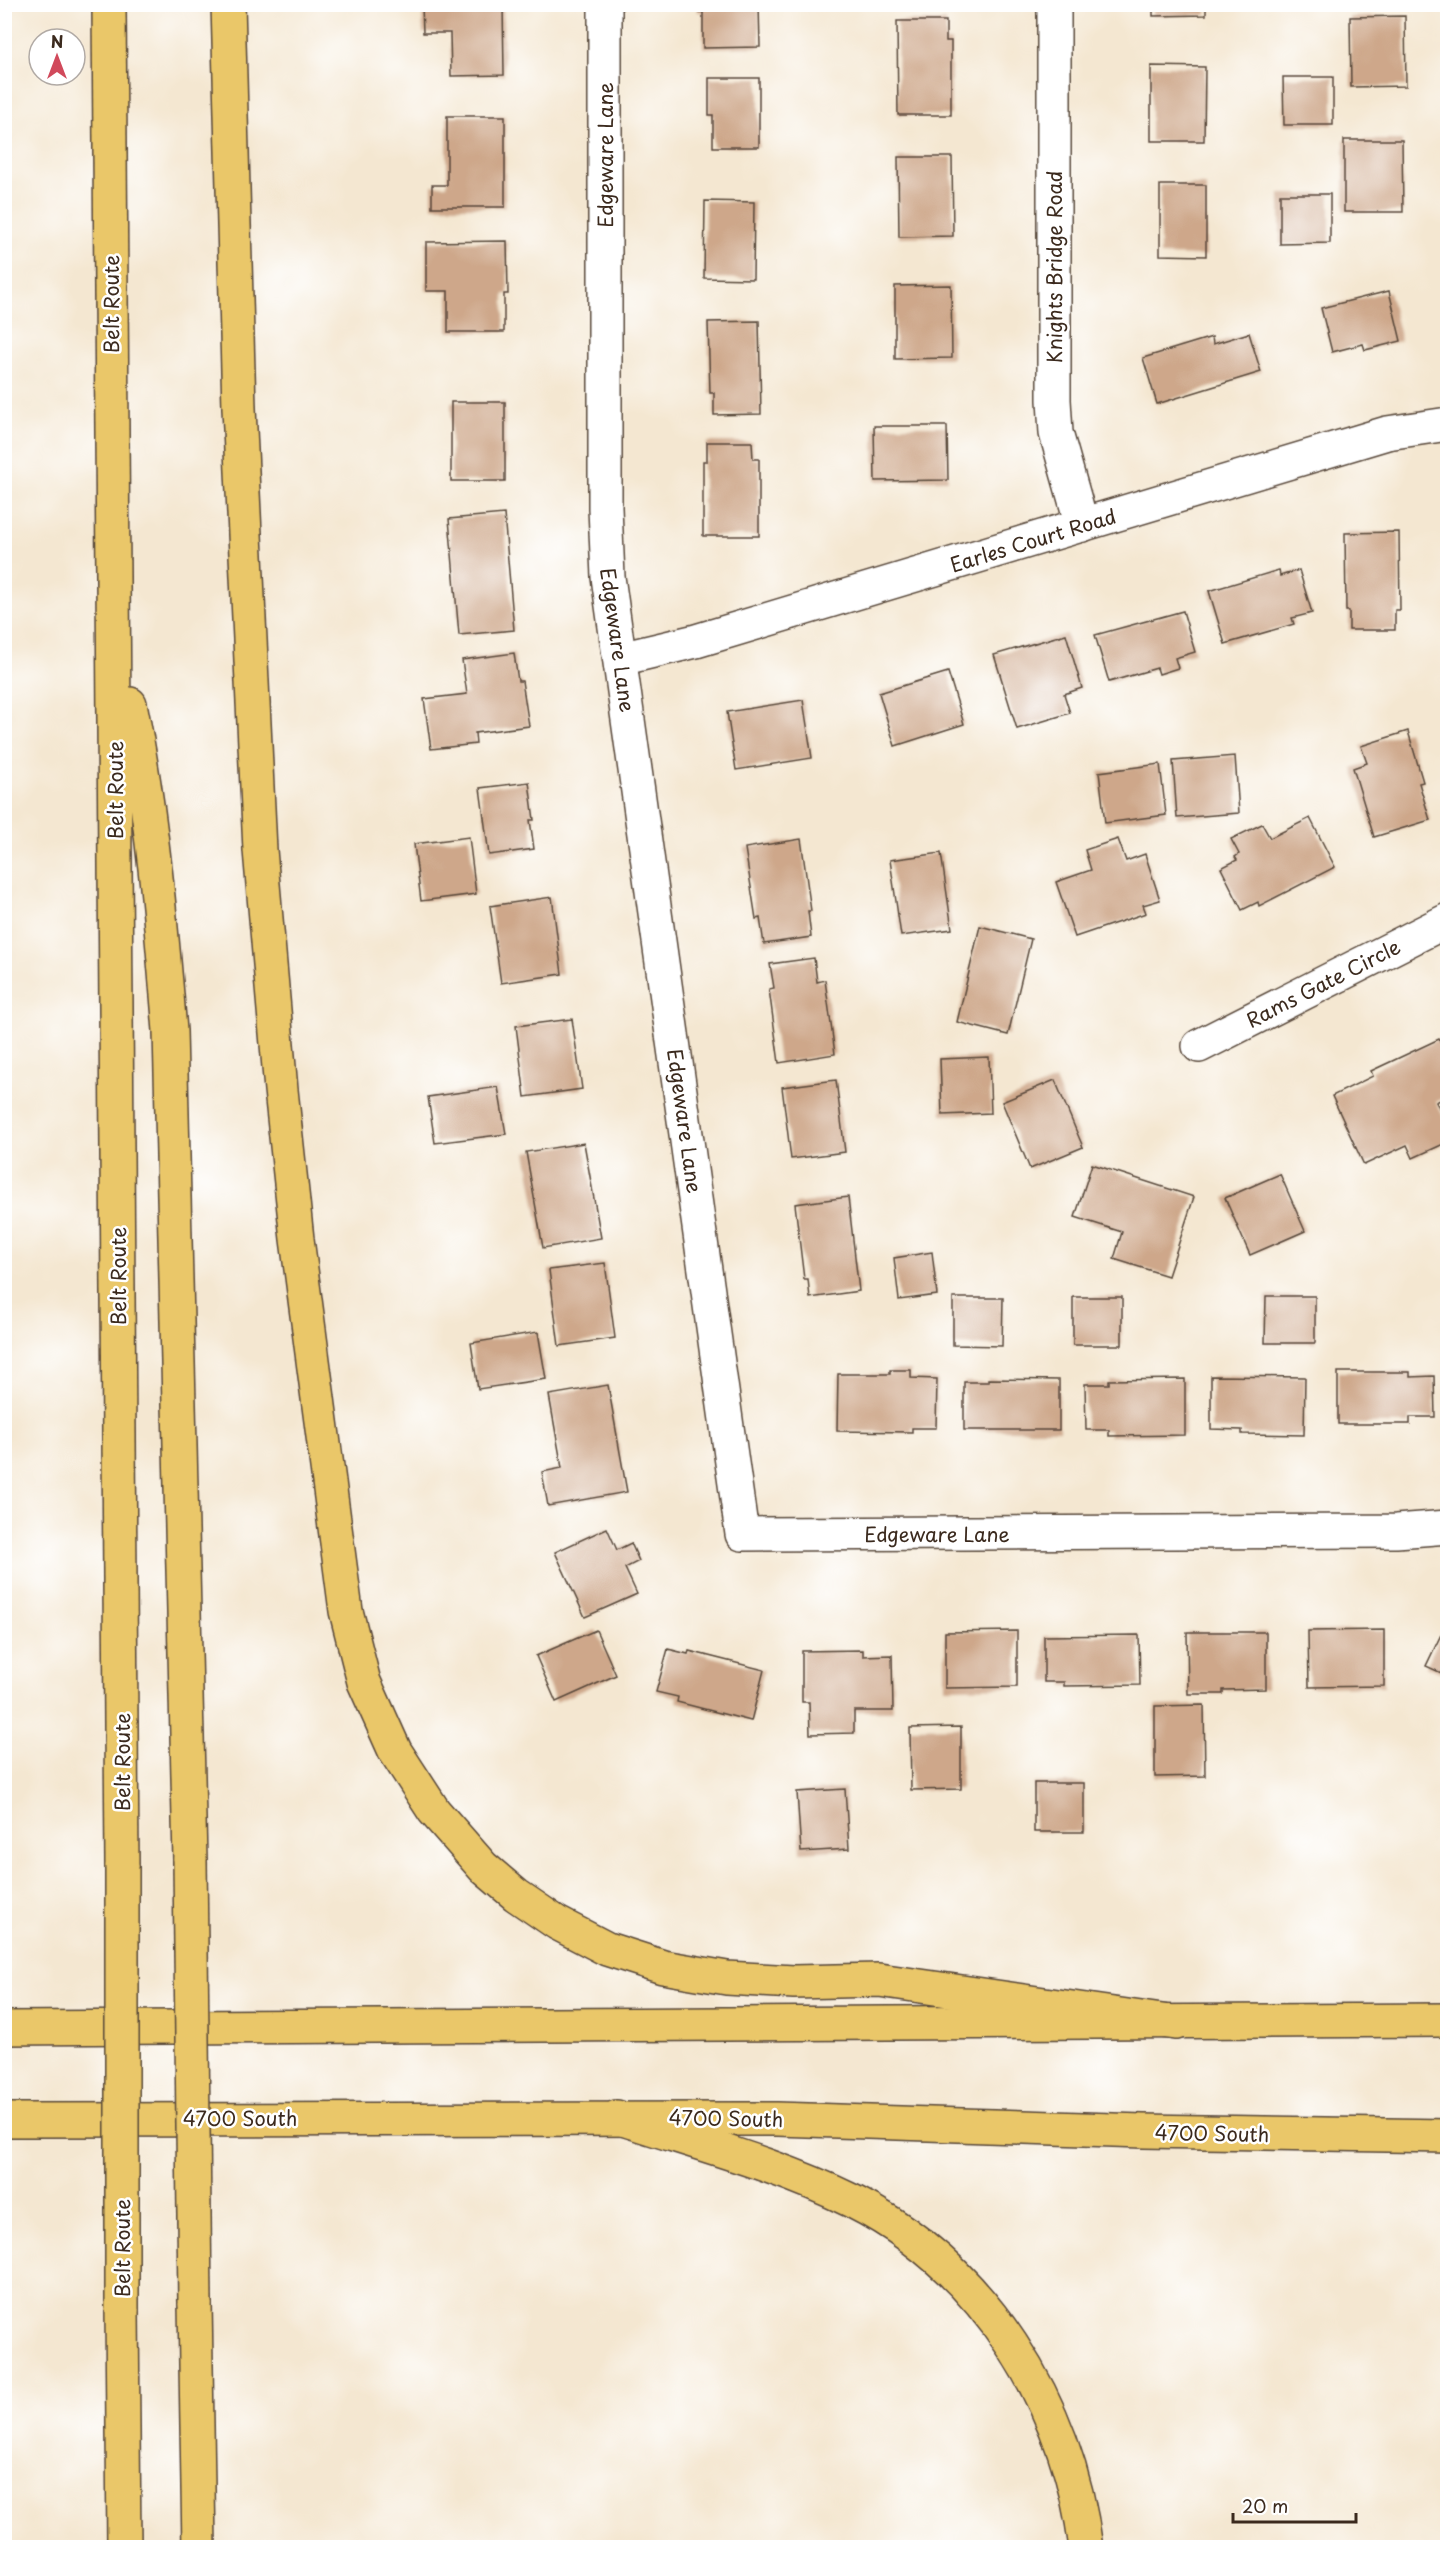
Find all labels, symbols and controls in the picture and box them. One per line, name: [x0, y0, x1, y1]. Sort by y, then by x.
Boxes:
north arrow: [27, 27, 87, 87]
text: N: [51, 29, 63, 53]
street label: Edgeware Lane: [590, 82, 620, 228]
street label: Knights Bridge Road: [1039, 170, 1069, 364]
street label: Belt Route: [96, 255, 126, 353]
street label: Earles Court Road: [946, 500, 1120, 580]
street label: Edgeware Lane: [593, 566, 643, 714]
street label: Belt Route: [100, 741, 130, 839]
street label: Rams Gate Circle: [1241, 931, 1405, 1035]
street label: Edgeware Lane: [660, 1047, 710, 1195]
street label: Belt Route: [103, 1227, 133, 1325]
street label: Edgeware Lane: [864, 1519, 1010, 1549]
street label: Belt Route: [107, 1713, 137, 1811]
street label: 4700 South: [668, 2102, 784, 2134]
street label: 4700 South: [183, 2103, 297, 2133]
street label: 4700 South: [1154, 2117, 1270, 2149]
street label: Belt Route: [107, 2199, 137, 2297]
scale bar: [1233, 2486, 1356, 2524]
text: 20 m: [1242, 2492, 1288, 2519]

